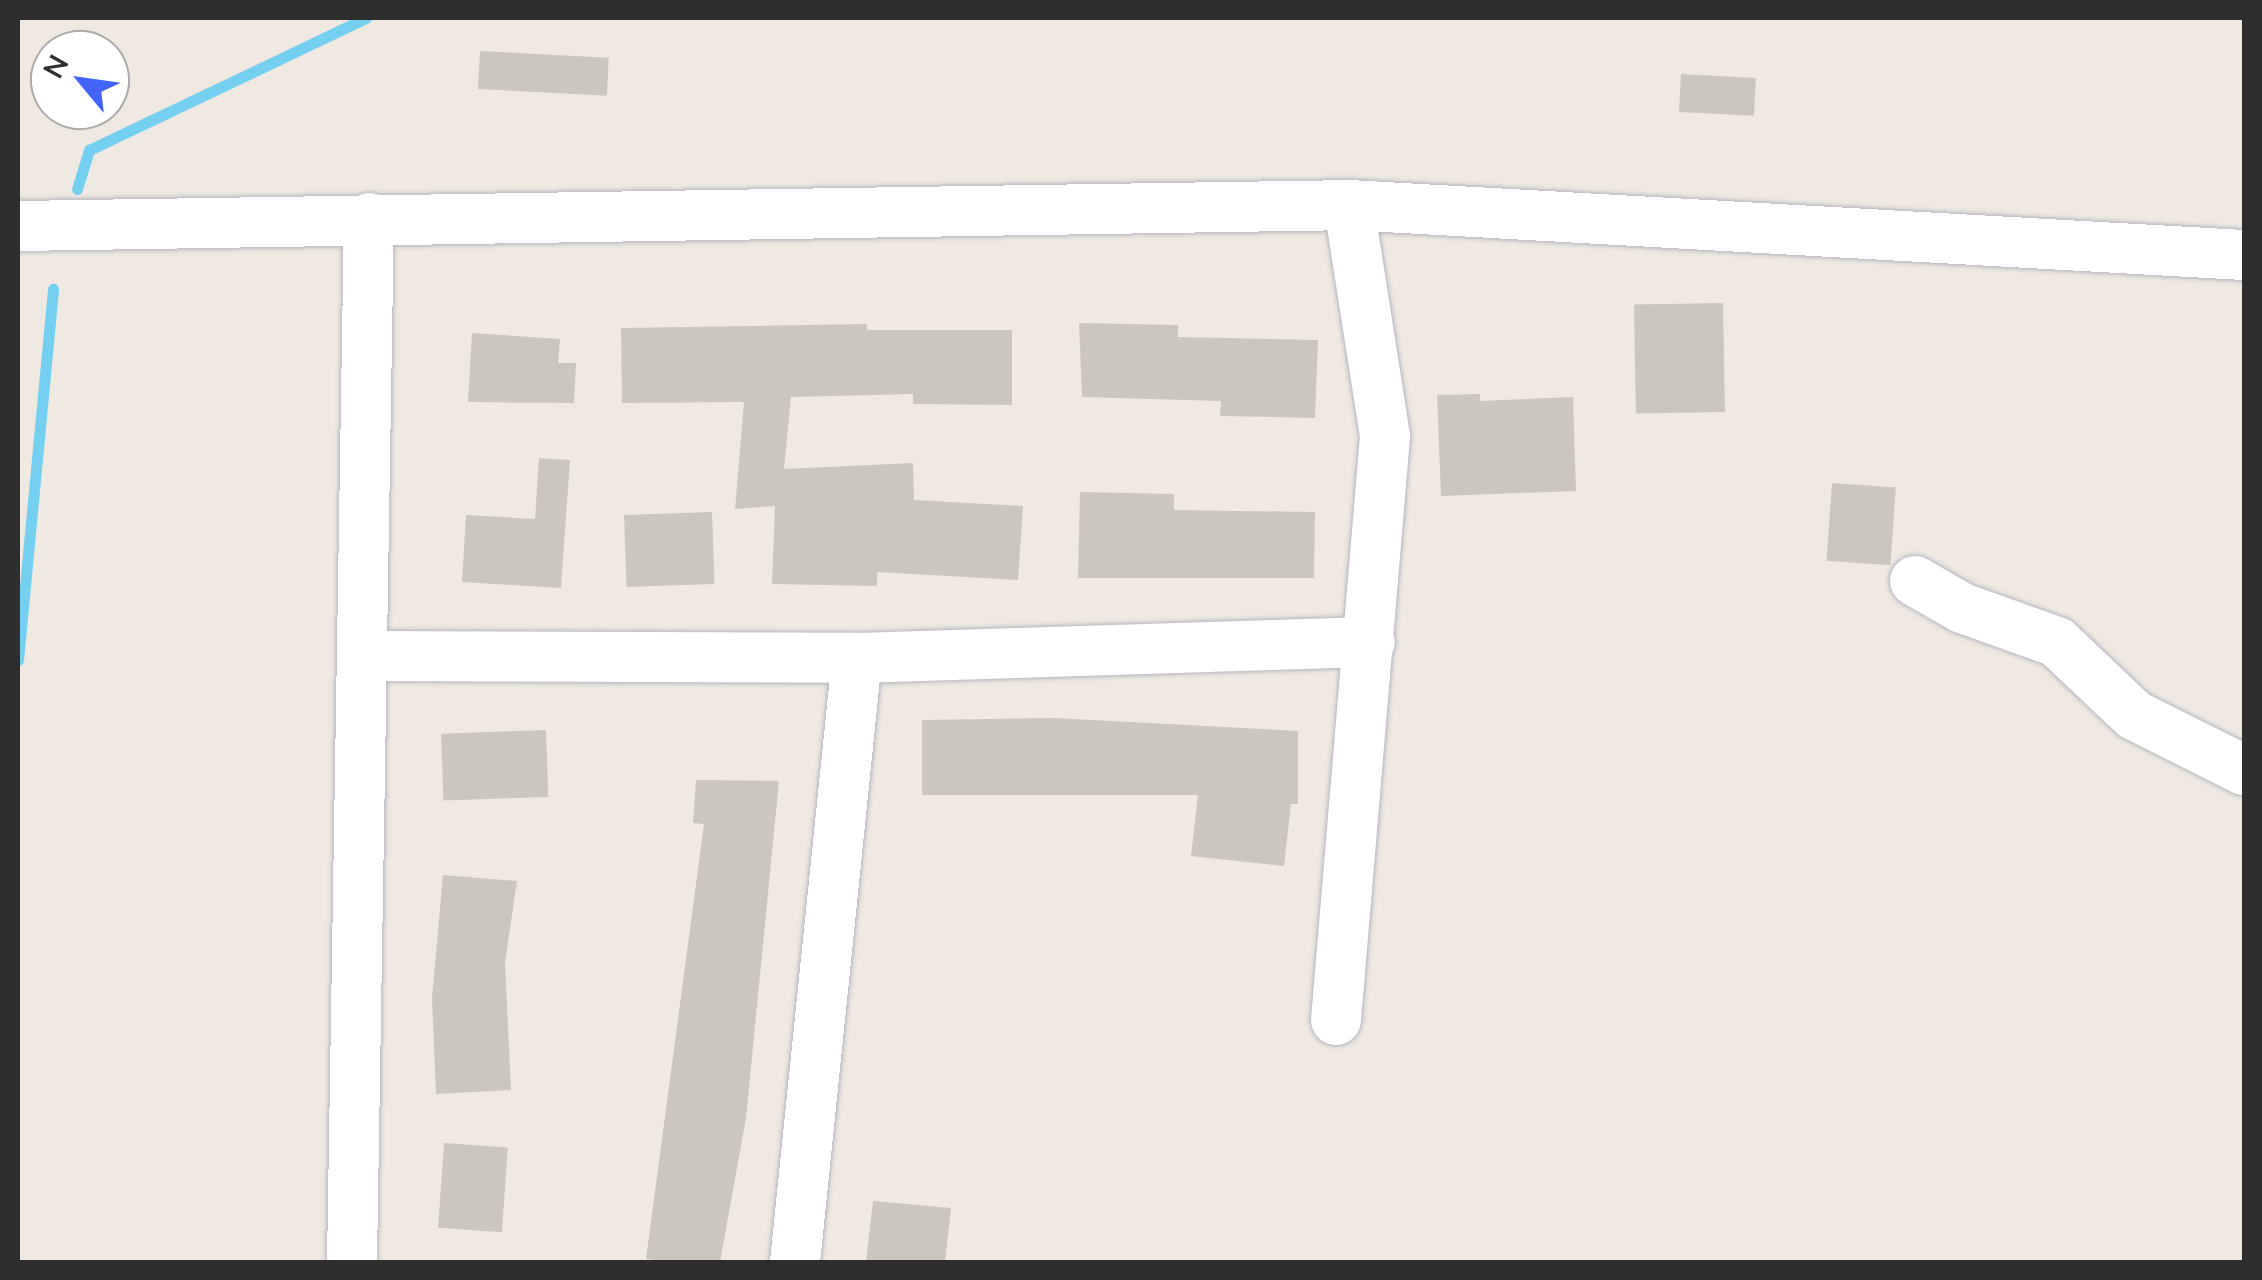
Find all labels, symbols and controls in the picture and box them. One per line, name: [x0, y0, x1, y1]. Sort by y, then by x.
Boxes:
north arrow: [30, 30, 130, 130]
text: N: [35, 48, 75, 84]

